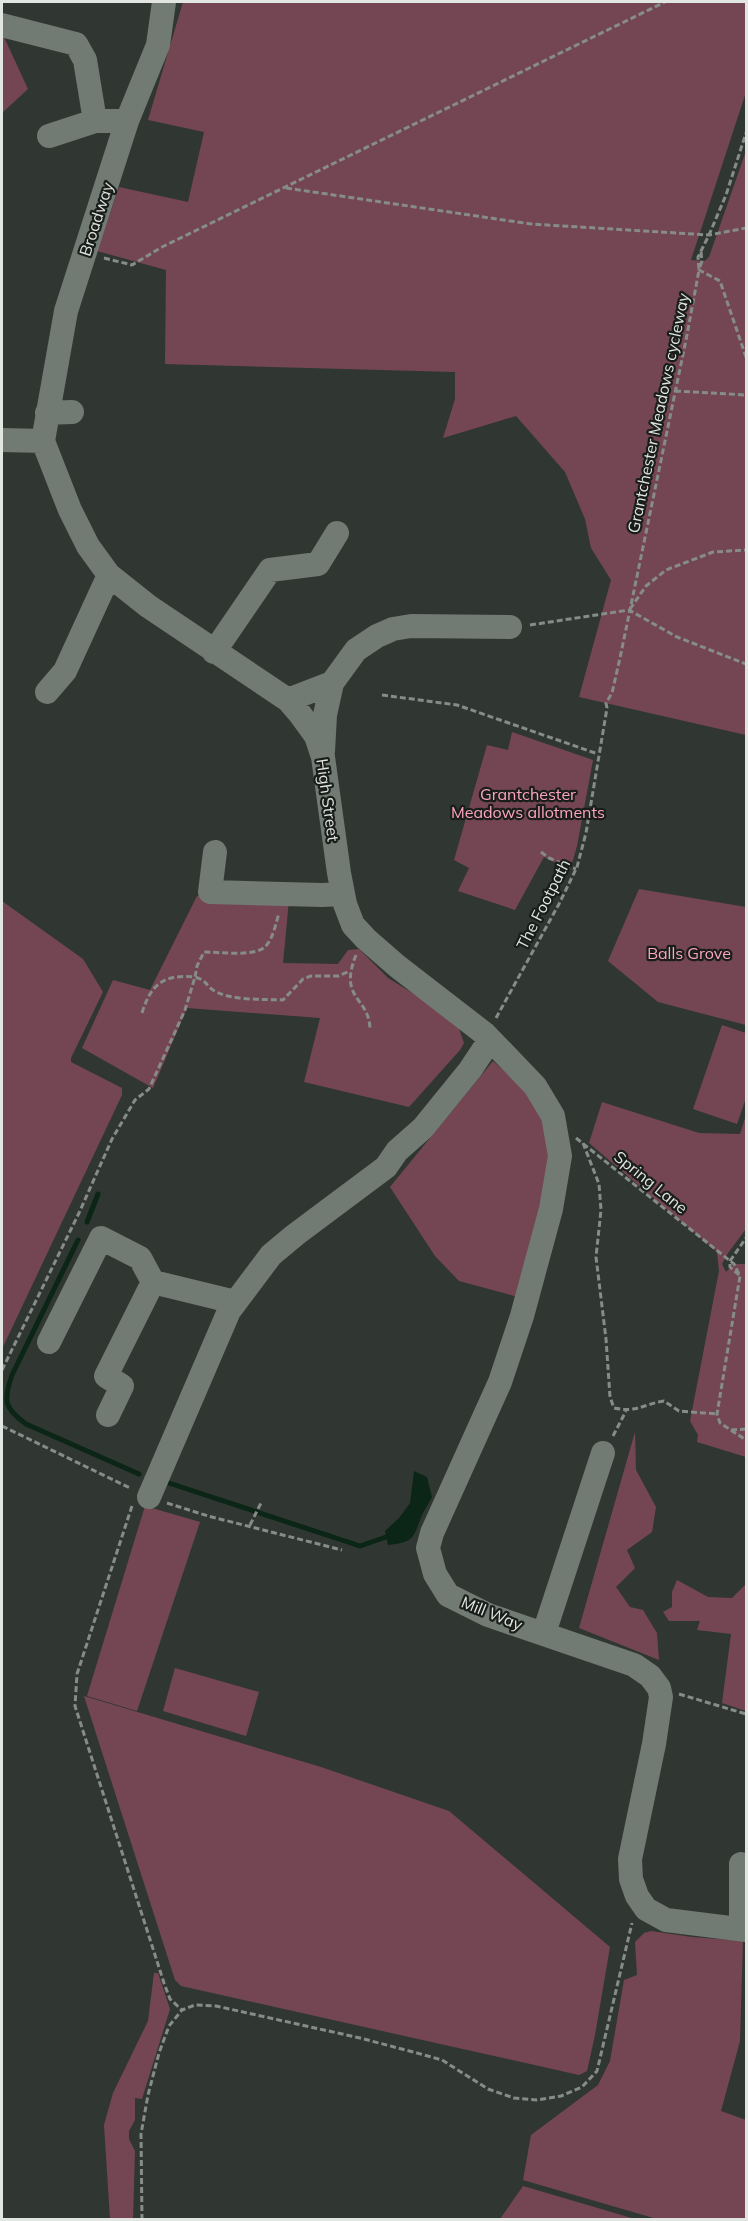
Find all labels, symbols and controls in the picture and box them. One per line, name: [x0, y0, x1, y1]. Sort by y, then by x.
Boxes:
street label: Broadway: [75, 179, 118, 259]
street label: Grantchester Meadows cycleway: [623, 291, 693, 535]
street label: High Street: [312, 757, 344, 843]
park label: Grantchester Meadows allotments: [451, 784, 605, 822]
street label: The Footpath: [512, 856, 574, 952]
park label: Balls Grove: [647, 943, 731, 963]
street label: Spring Lane: [610, 1146, 692, 1218]
street label: Mill Way: [458, 1592, 526, 1634]

